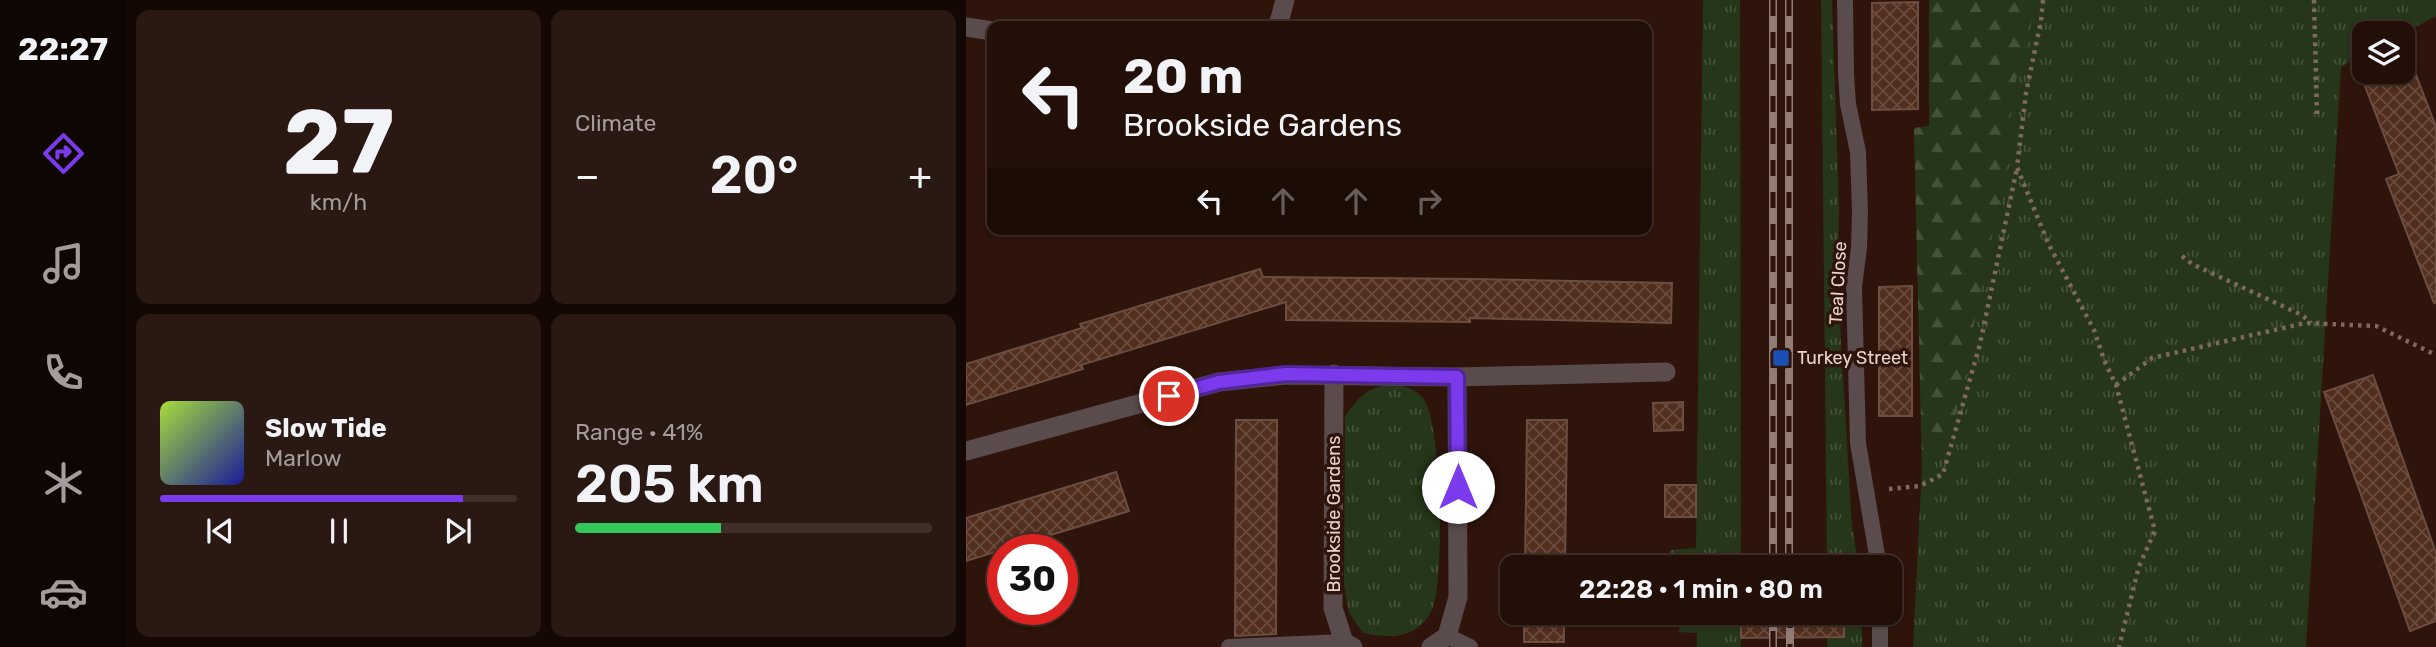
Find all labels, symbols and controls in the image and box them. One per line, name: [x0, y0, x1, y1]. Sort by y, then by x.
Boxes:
map controls: [2352, 21, 2415, 84]
button: layers: [2352, 21, 2415, 84]
text: 22:27: [18, 30, 108, 68]
text: 20 m: [1123, 47, 1244, 105]
icon: left: [1008, 49, 1099, 140]
text: 27: [283, 88, 394, 196]
text: Brookside Gardens: [1123, 106, 1402, 144]
text: Climate: [575, 109, 656, 137]
icon: directions: [39, 129, 88, 178]
text: 20°: [710, 144, 798, 206]
text: −: [575, 153, 600, 199]
text: +: [908, 153, 932, 199]
icon: left: [1191, 182, 1229, 220]
icon: ahead: [1264, 182, 1302, 220]
icon: ahead: [1337, 182, 1375, 220]
icon: right: [1410, 182, 1448, 220]
text: km/h: [310, 188, 367, 216]
icon: music: [39, 239, 88, 288]
street label: Teal Close: [1825, 241, 1851, 325]
place label: Turkey Street: [1797, 347, 1908, 369]
icon: phone: [39, 348, 88, 397]
marker: Turkey Street: [1771, 348, 1791, 368]
pin: [1139, 366, 1199, 426]
icon: arrive: [1150, 377, 1188, 415]
text: Slow Tide: [265, 413, 387, 444]
text: Range · 41%: [575, 418, 703, 446]
street label: Brookside Gardens: [1323, 436, 1345, 592]
text: Marlow: [265, 444, 342, 472]
position arrow: [1421, 450, 1495, 524]
text: 205 km: [575, 453, 764, 515]
icon: climate: [39, 458, 88, 507]
icon: previous: [201, 512, 239, 550]
icon: pause: [320, 512, 358, 550]
icon: next: [439, 512, 477, 550]
speed limit sign: 30: [987, 534, 1078, 625]
icon: car: [39, 568, 88, 617]
text: 22:28 · 1 min · 80 m: [1579, 574, 1823, 605]

